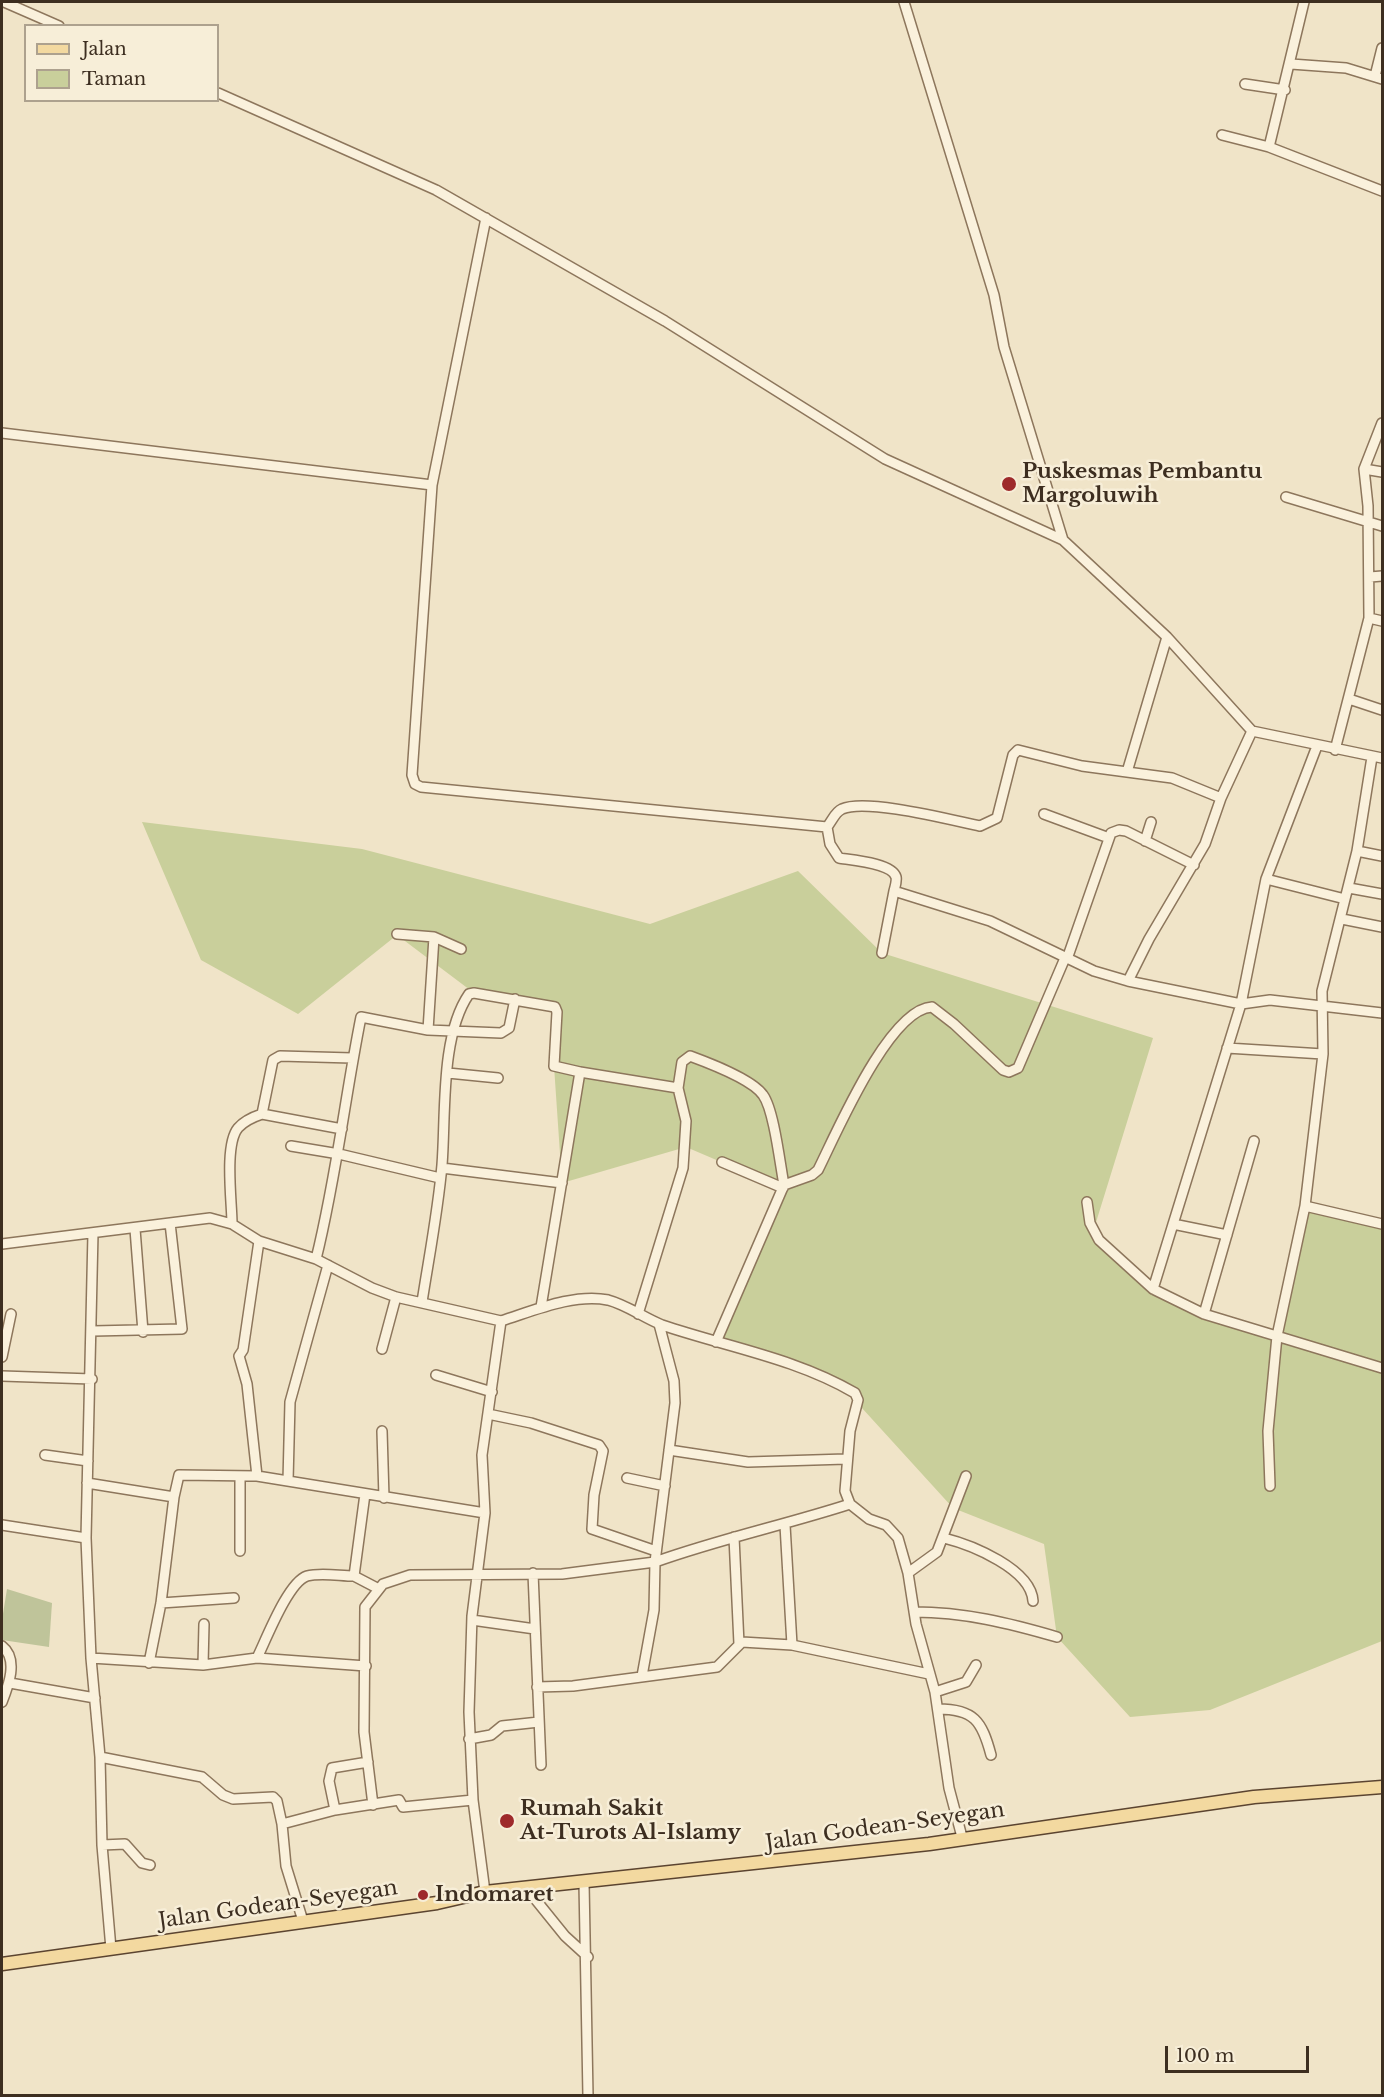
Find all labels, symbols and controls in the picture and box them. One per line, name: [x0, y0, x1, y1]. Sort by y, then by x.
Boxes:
legend: [24, 24, 219, 102]
text: Jalan: [82, 38, 127, 60]
text: Taman: [82, 68, 146, 90]
place label: Puskesmas Pembantu Margoluwih: [1022, 459, 1262, 509]
marker: Puskesmas Pembantu Margoluwih: [1000, 475, 1018, 493]
place label: Rumah Sakit At-Turots Al-Islamy: [520, 1796, 741, 1846]
street label: Jalan Godean-Seyegan: [764, 1798, 1006, 1856]
marker: Rumah Sakit At-Turots Al-Islamy: [498, 1812, 516, 1830]
street label: Jalan Godean-Seyegan: [157, 1876, 399, 1934]
place label: Indomaret: [435, 1882, 554, 1908]
marker: Indomaret: [416, 1888, 430, 1902]
scale bar: [1168, 2034, 1312, 2072]
text: 100 m: [1176, 2045, 1234, 2067]

